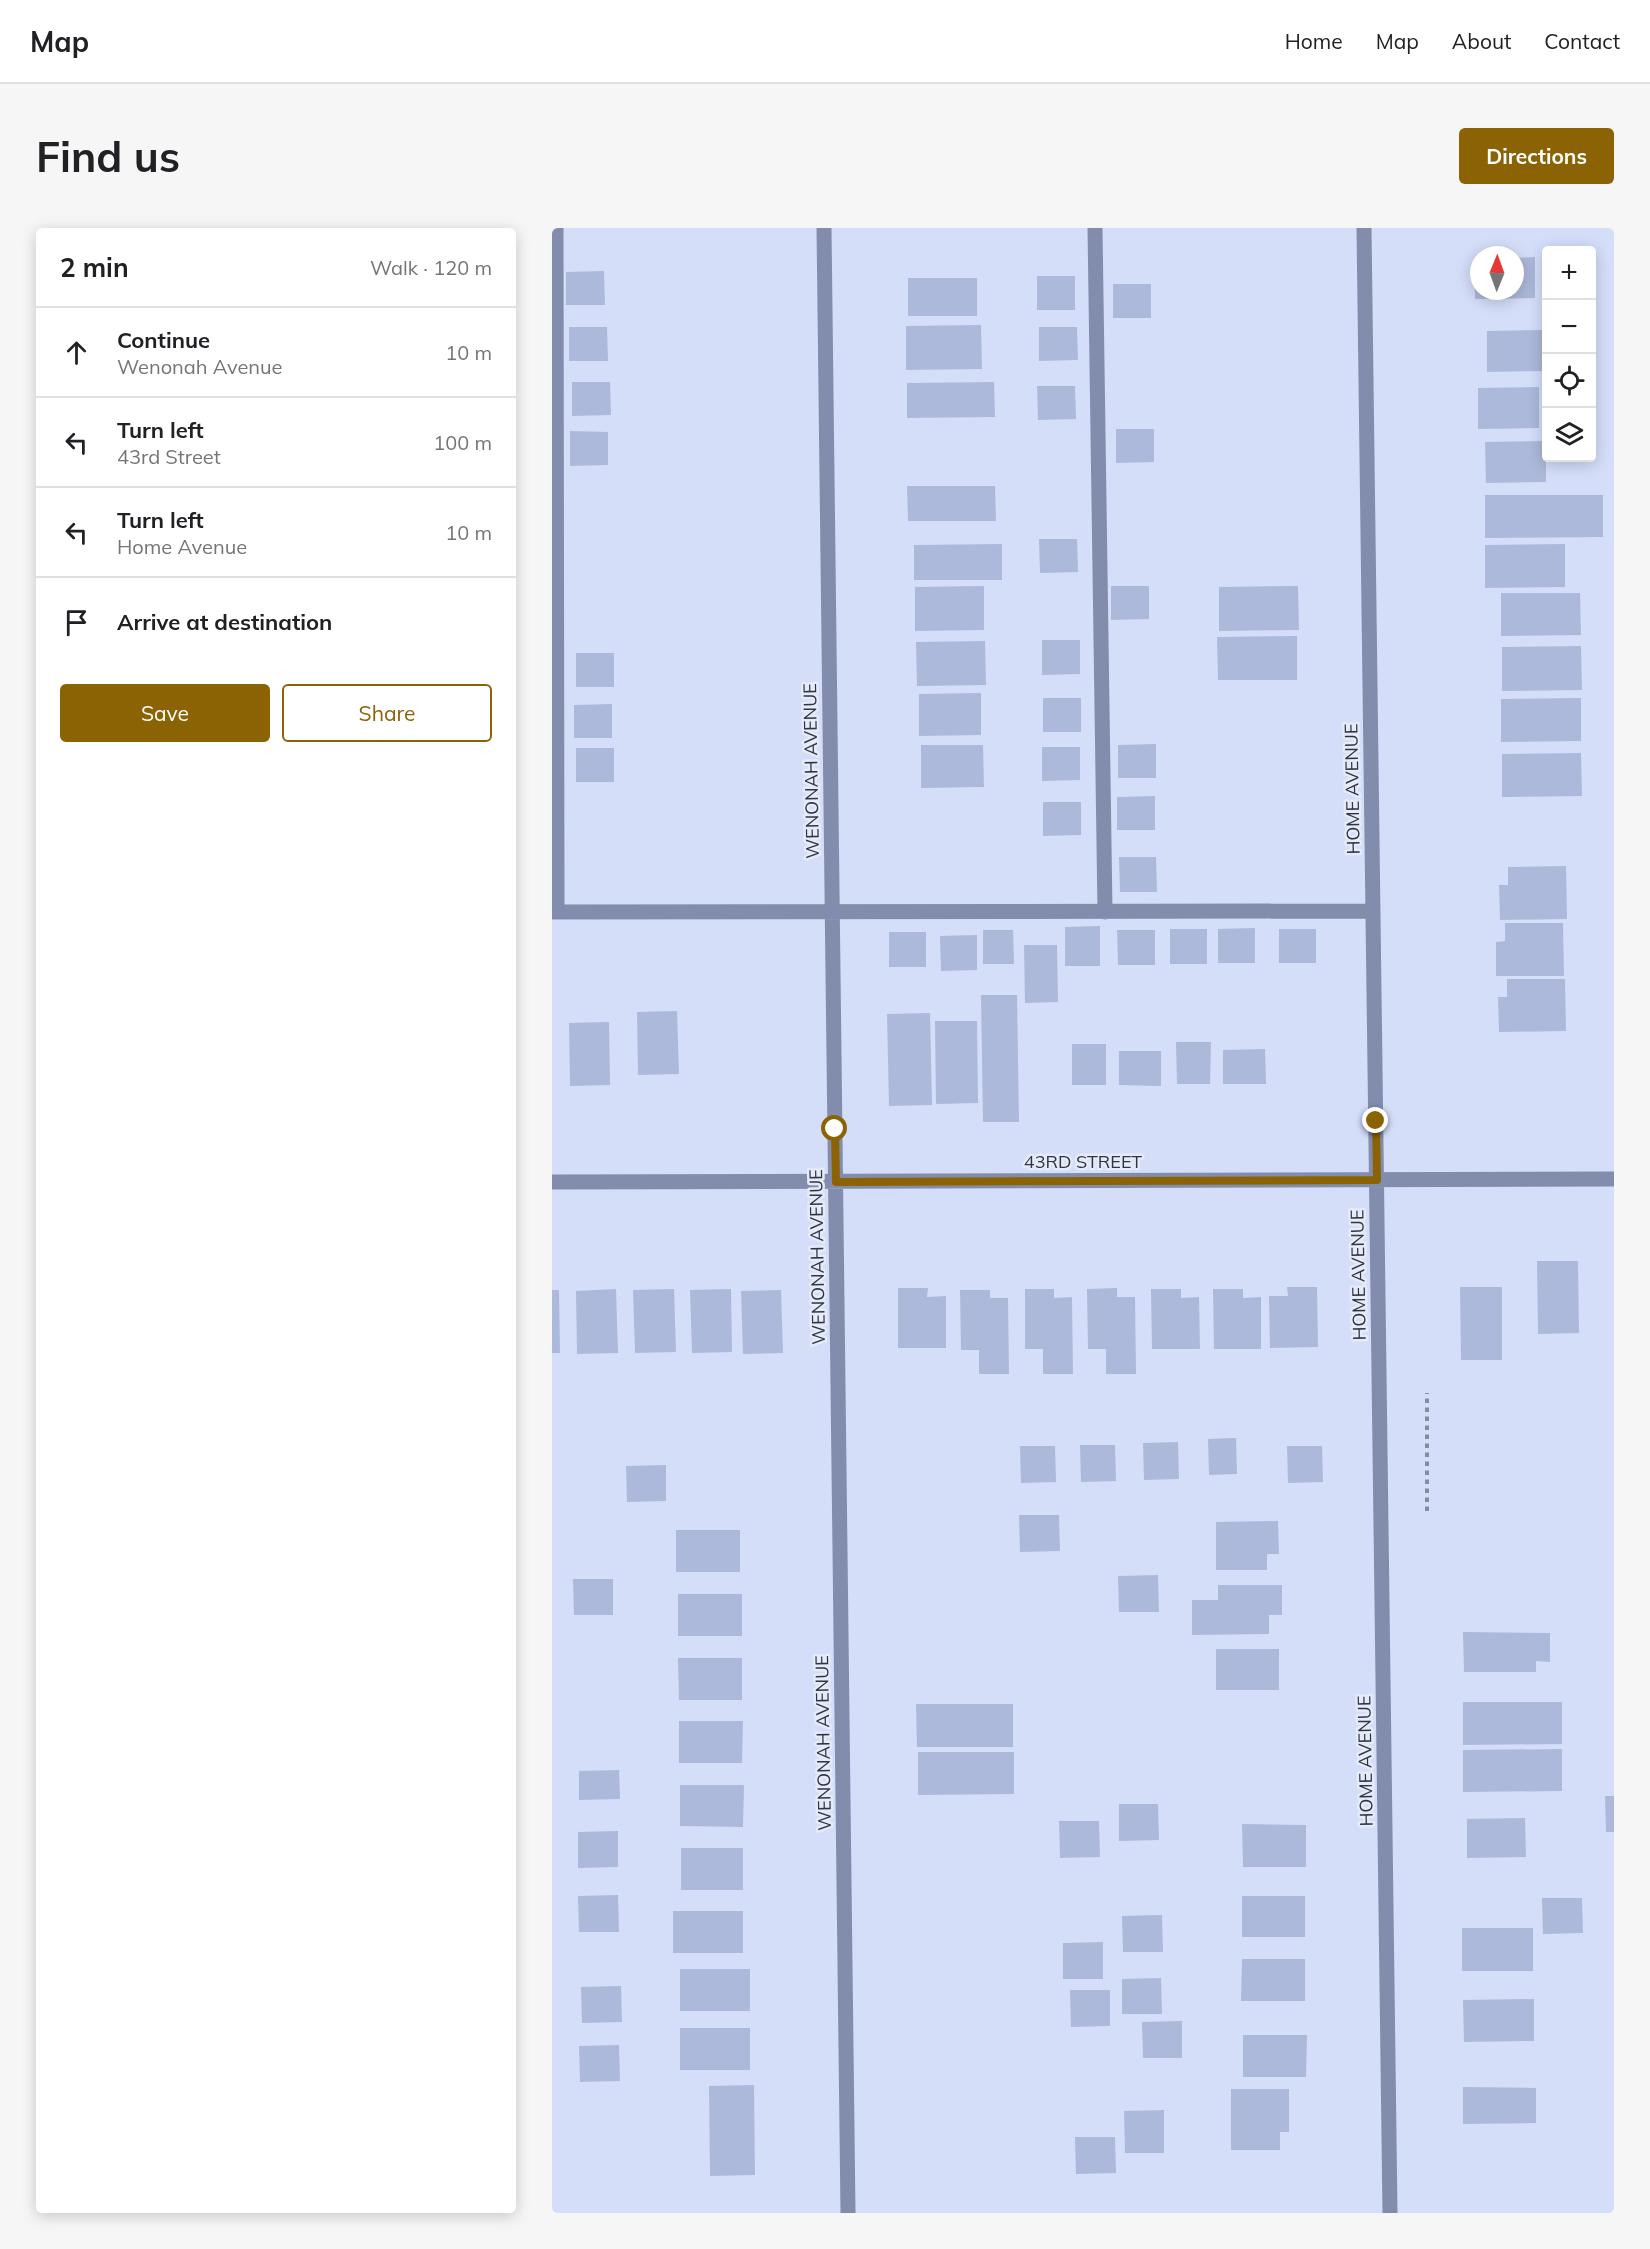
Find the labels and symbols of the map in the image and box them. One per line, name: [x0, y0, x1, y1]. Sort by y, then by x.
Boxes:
north arrow: [1470, 246, 1524, 300]
street label: WENONAH AVENUE: [798, 683, 824, 859]
street label: HOME AVENUE: [1339, 723, 1365, 855]
route end: [1362, 1107, 1388, 1133]
route start: [821, 1115, 847, 1141]
street label: 43RD STREET: [1024, 1150, 1142, 1173]
street label: WENONAH AVENUE: [804, 1169, 830, 1345]
street label: HOME AVENUE: [1345, 1209, 1371, 1341]
street label: WENONAH AVENUE: [810, 1655, 836, 1831]
street label: HOME AVENUE: [1352, 1695, 1378, 1827]

